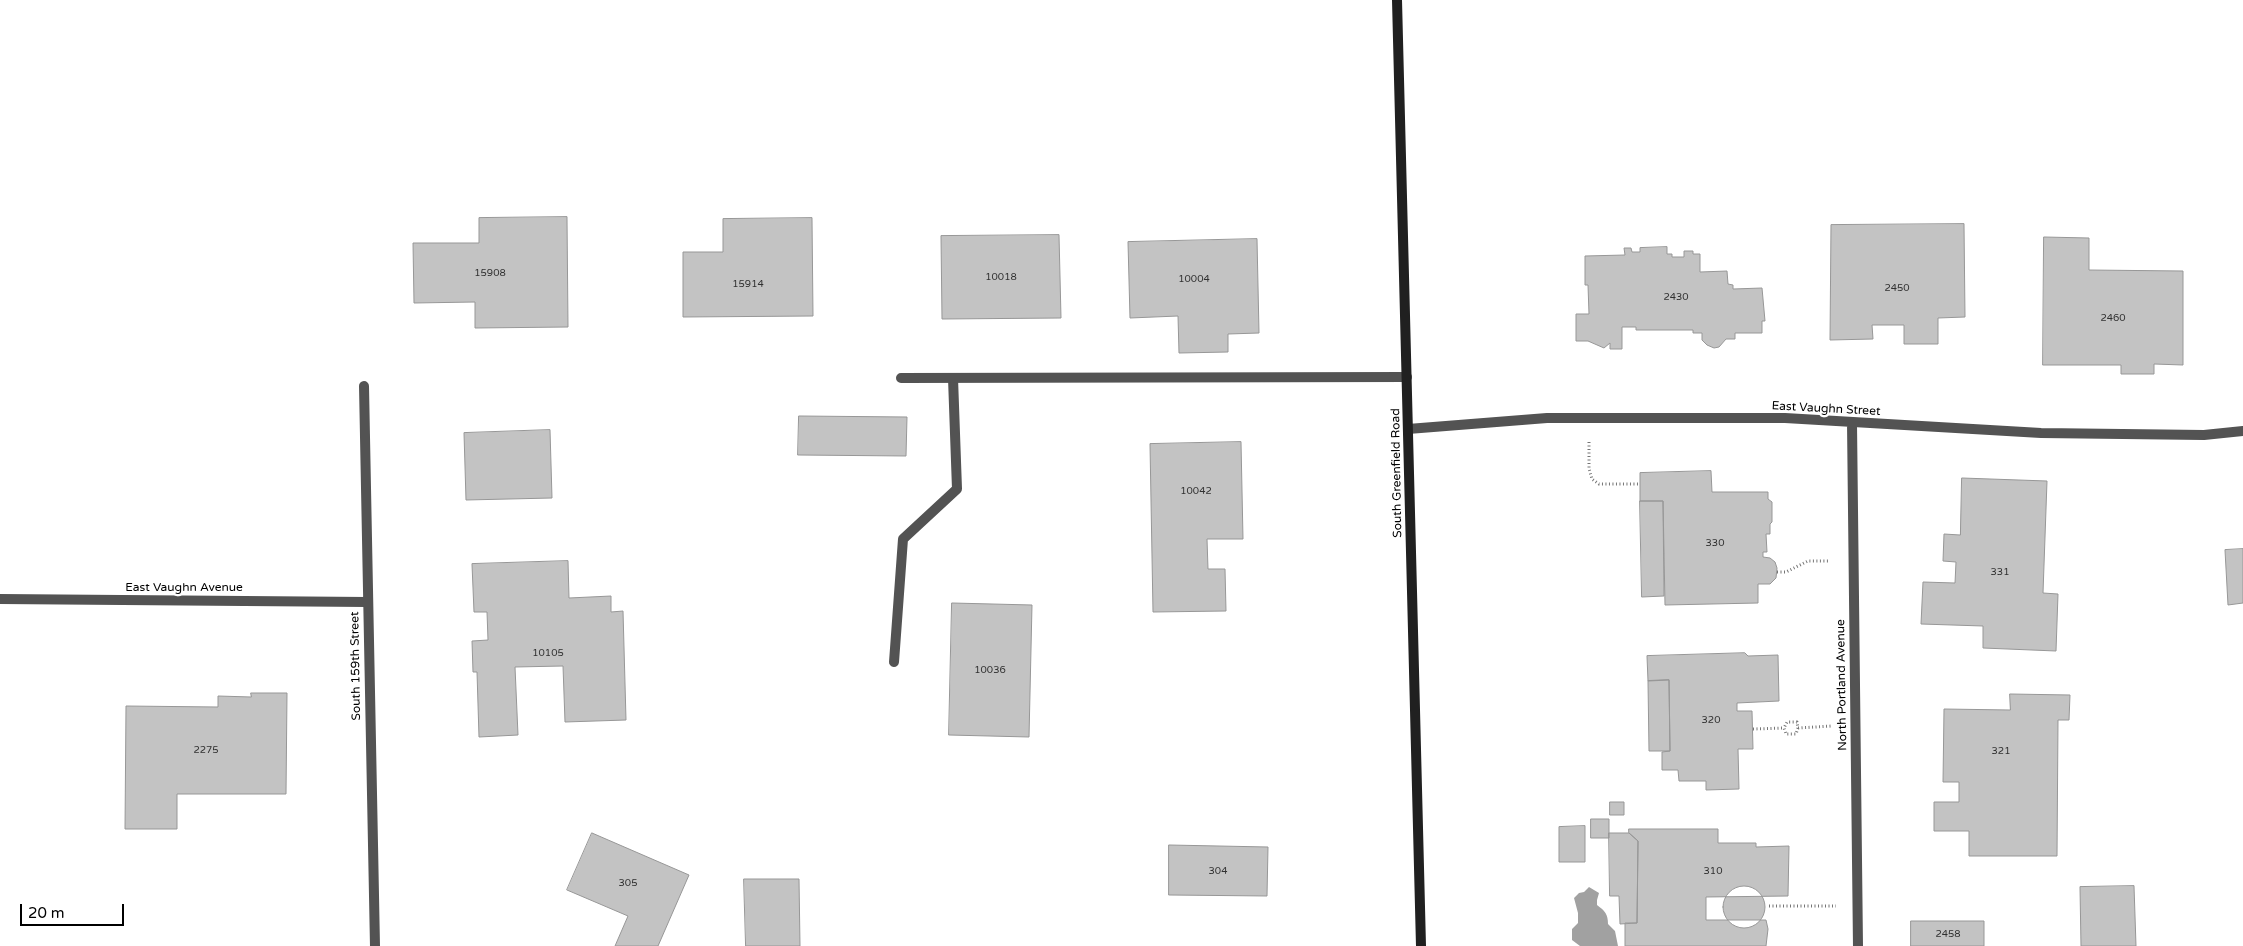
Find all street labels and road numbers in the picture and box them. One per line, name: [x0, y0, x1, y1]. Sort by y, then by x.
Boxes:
street label: East Vaughn Street: [1771, 399, 1881, 419]
street label: South Greenfield Road: [1389, 408, 1405, 538]
street label: East Vaughn Avenue: [125, 581, 243, 595]
street label: South 159th Street: [348, 611, 364, 721]
street label: North Portland Avenue: [1834, 619, 1850, 751]

